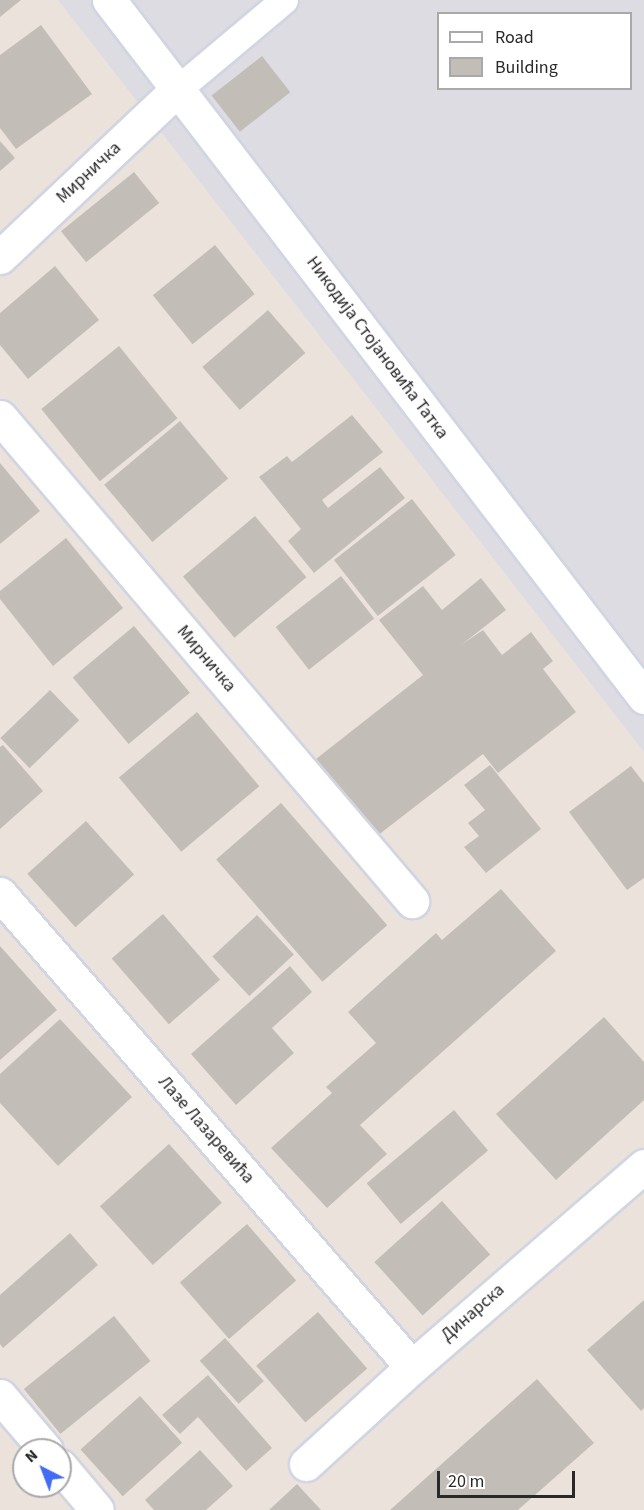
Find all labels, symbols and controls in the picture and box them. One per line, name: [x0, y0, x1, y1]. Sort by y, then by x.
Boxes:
legend: [437, 12, 632, 90]
text: Road: [495, 25, 534, 50]
text: Building: [495, 55, 558, 80]
street label: Мирничка: [52, 138, 126, 208]
street label: Никодија Стојановића Татка: [301, 252, 453, 444]
street label: Мирничка: [172, 621, 240, 697]
street label: Лазе Лазаревића: [153, 1072, 259, 1188]
street label: Динарска: [437, 1280, 509, 1346]
north arrow: [12, 1438, 72, 1498]
text: N: [20, 1444, 43, 1468]
scale bar: [440, 1459, 578, 1497]
text: 20 m: [448, 1469, 484, 1494]

